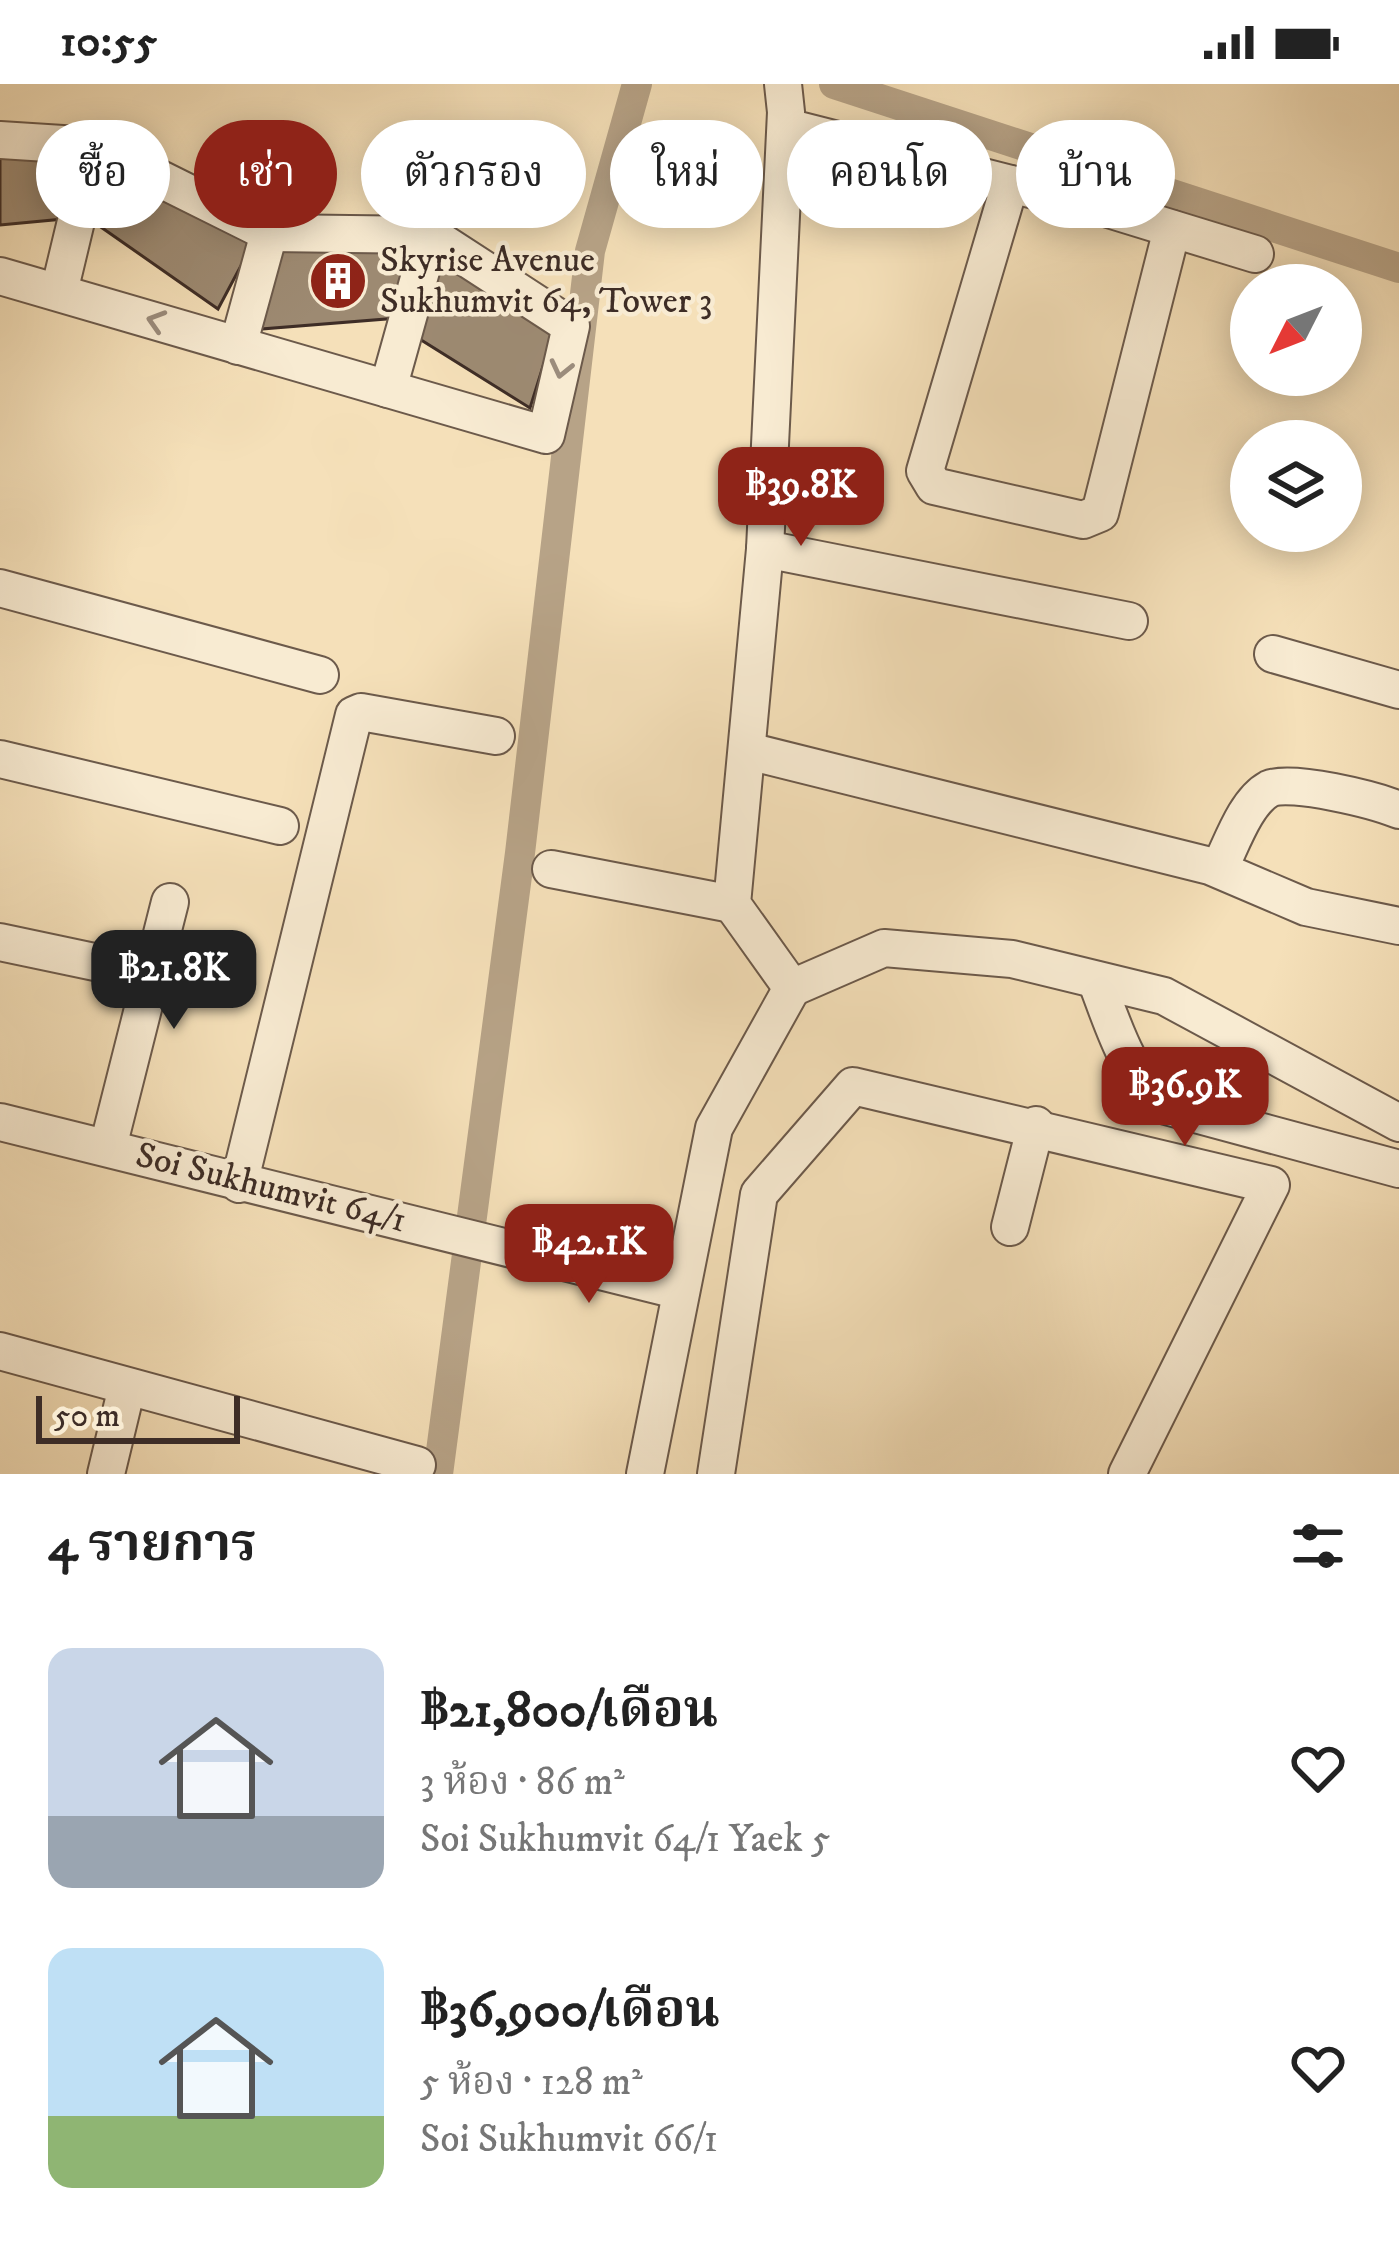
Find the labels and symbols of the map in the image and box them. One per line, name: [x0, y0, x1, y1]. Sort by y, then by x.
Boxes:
place label: Skyrise Avenue Sukhumvit 64, Tower 3: [380, 238, 712, 324]
building icon: Skyrise Avenue Sukhumvit 64, Tower 3: [307, 250, 369, 312]
north arrow: [1230, 264, 1362, 396]
one-way arrow: [146, 310, 167, 335]
one-way arrow: [549, 359, 574, 379]
pin: ฿39.8K: [703, 447, 899, 549]
pin: ฿21.8K: [76, 930, 272, 1032]
pin: ฿36.9K: [1087, 1047, 1283, 1149]
street label: Soi Sukhumvit 64/1: [131, 1133, 411, 1243]
pin: ฿42.1K: [491, 1204, 687, 1306]
scale bar: [36, 1390, 240, 1443]

